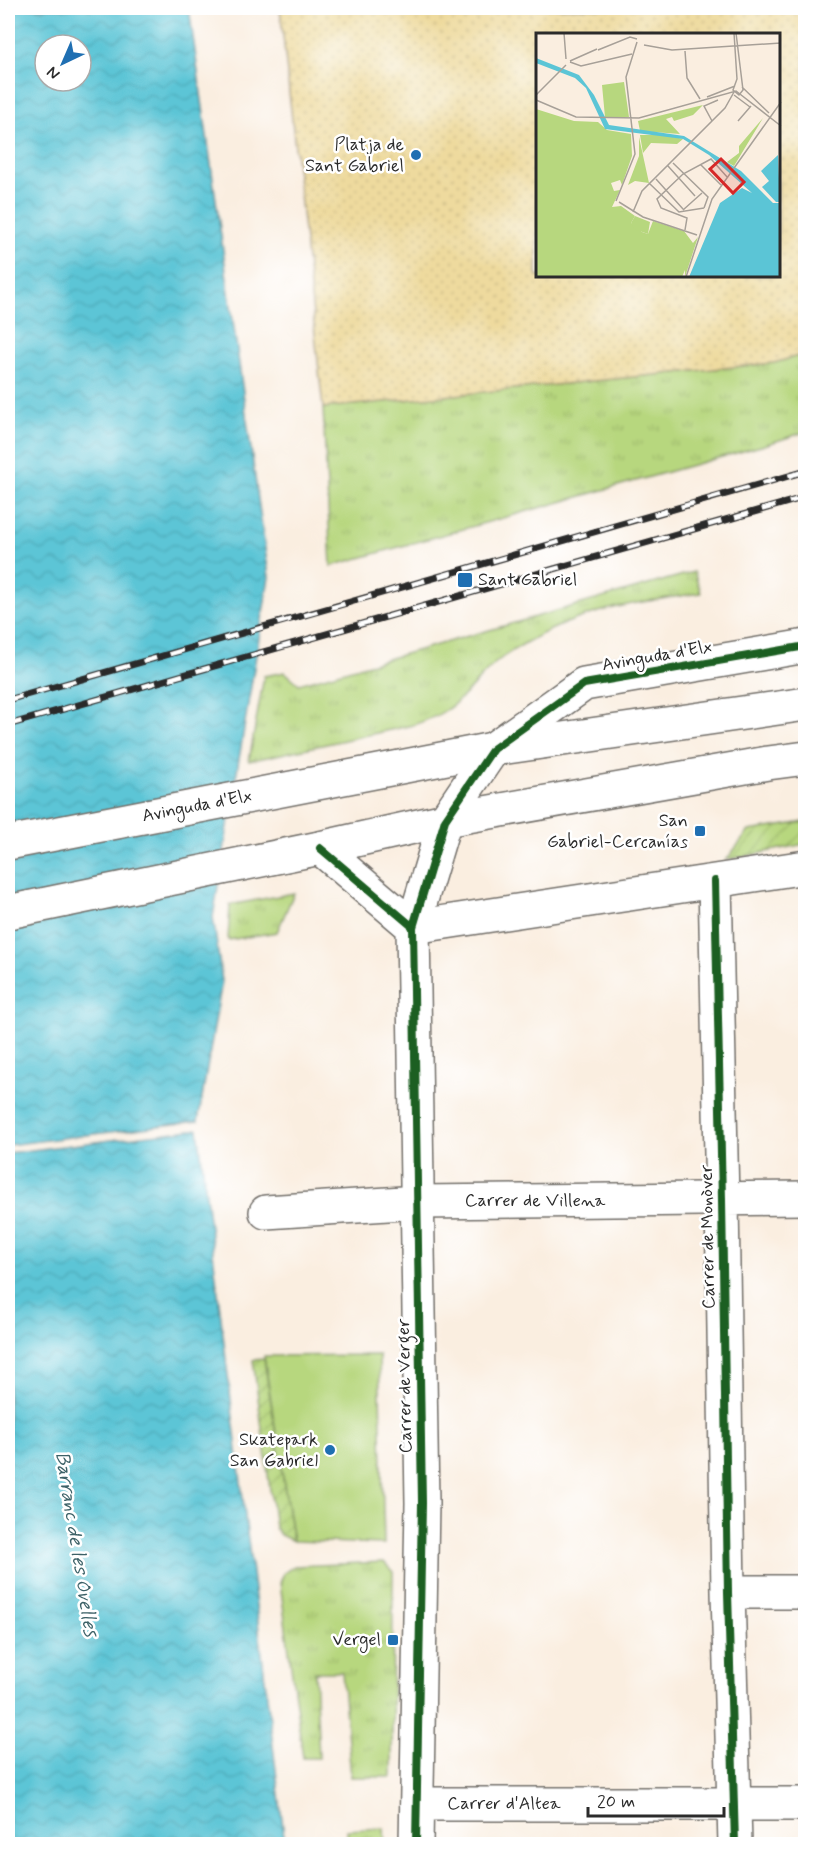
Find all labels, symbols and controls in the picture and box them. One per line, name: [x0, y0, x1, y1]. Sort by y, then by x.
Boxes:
north arrow: [33, 33, 93, 93]
inset map: [536, 33, 780, 278]
text: N: [42, 61, 65, 84]
place label: Platja de Sant Gabriel: [305, 133, 404, 178]
marker: Platja de Sant Gabriel: [409, 148, 423, 162]
place label: Sant Gabriel: [478, 568, 577, 592]
marker: Sant Gabriel: [456, 571, 474, 589]
street label: Avinguda d'Elx: [600, 635, 714, 678]
street label: Avinguda d'Elx: [140, 784, 254, 829]
place label: San Gabriel-Cercanías: [547, 809, 688, 854]
marker: San Gabriel-Cercanías: [693, 824, 707, 838]
street label: Carrer de Monòver: [695, 1164, 721, 1309]
street label: Carrer de Villena: [465, 1189, 606, 1213]
street label: Carrer de Verger: [392, 1318, 420, 1454]
place label: Skatepark San Gabriel: [230, 1428, 318, 1473]
marker: Skatepark San Gabriel: [323, 1443, 337, 1457]
water label: Barranc de les Ovelles: [48, 1450, 104, 1640]
place label: Vergel: [333, 1628, 381, 1653]
marker: Vergel: [386, 1633, 400, 1647]
scale bar: [588, 1780, 724, 1818]
text: 20 m: [597, 1790, 635, 1814]
street label: Carrer d'Altea: [447, 1792, 561, 1816]

